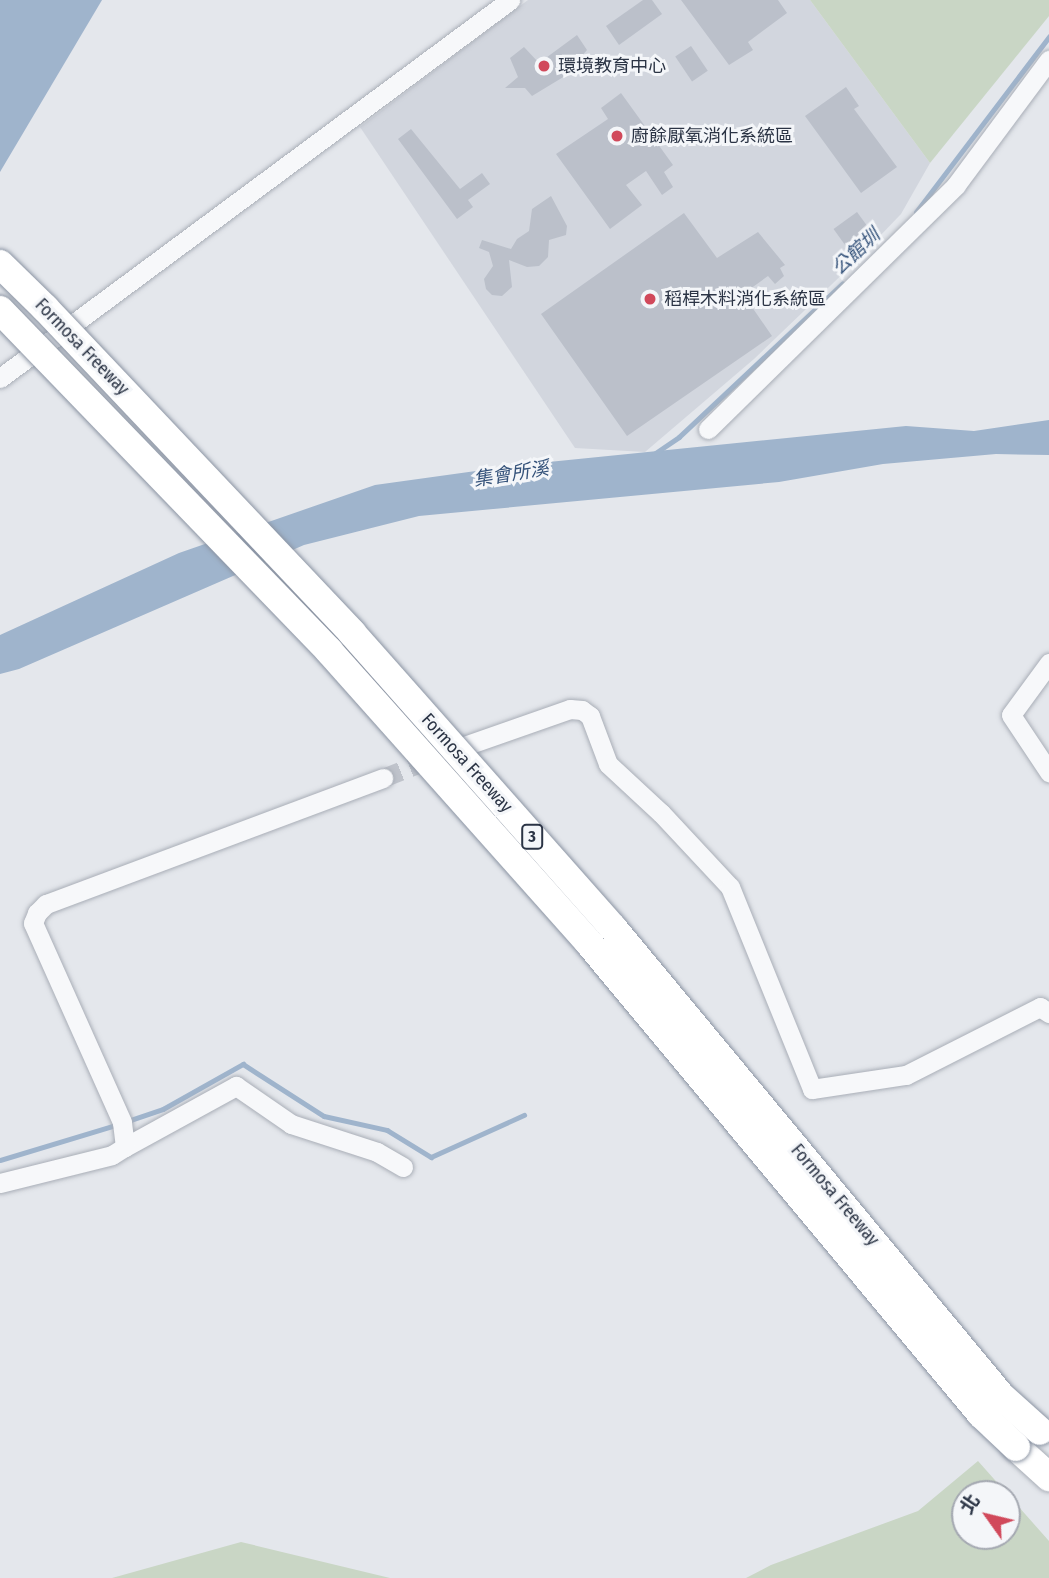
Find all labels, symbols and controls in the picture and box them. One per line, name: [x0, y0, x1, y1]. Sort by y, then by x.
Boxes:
place label: 環境教育中心: [558, 55, 666, 77]
marker: 環境教育中心: [536, 58, 552, 74]
place label: 廚餘厭氧消化系統區: [631, 125, 793, 147]
marker: 廚餘厭氧消化系統區: [609, 128, 625, 144]
water label: 公館圳: [827, 224, 885, 280]
place label: 稻桿木料消化系統區: [664, 288, 826, 310]
marker: 稻桿木料消化系統區: [642, 291, 658, 307]
street label: Formosa Freeway: [31, 294, 133, 400]
water label: 集會所溪: [472, 457, 550, 491]
street label: Formosa Freeway: [417, 709, 517, 817]
road number: 3: [520, 824, 544, 850]
street label: Formosa Freeway: [786, 1140, 884, 1250]
north arrow: [951, 1480, 1021, 1550]
text: 北: [955, 1490, 985, 1518]

